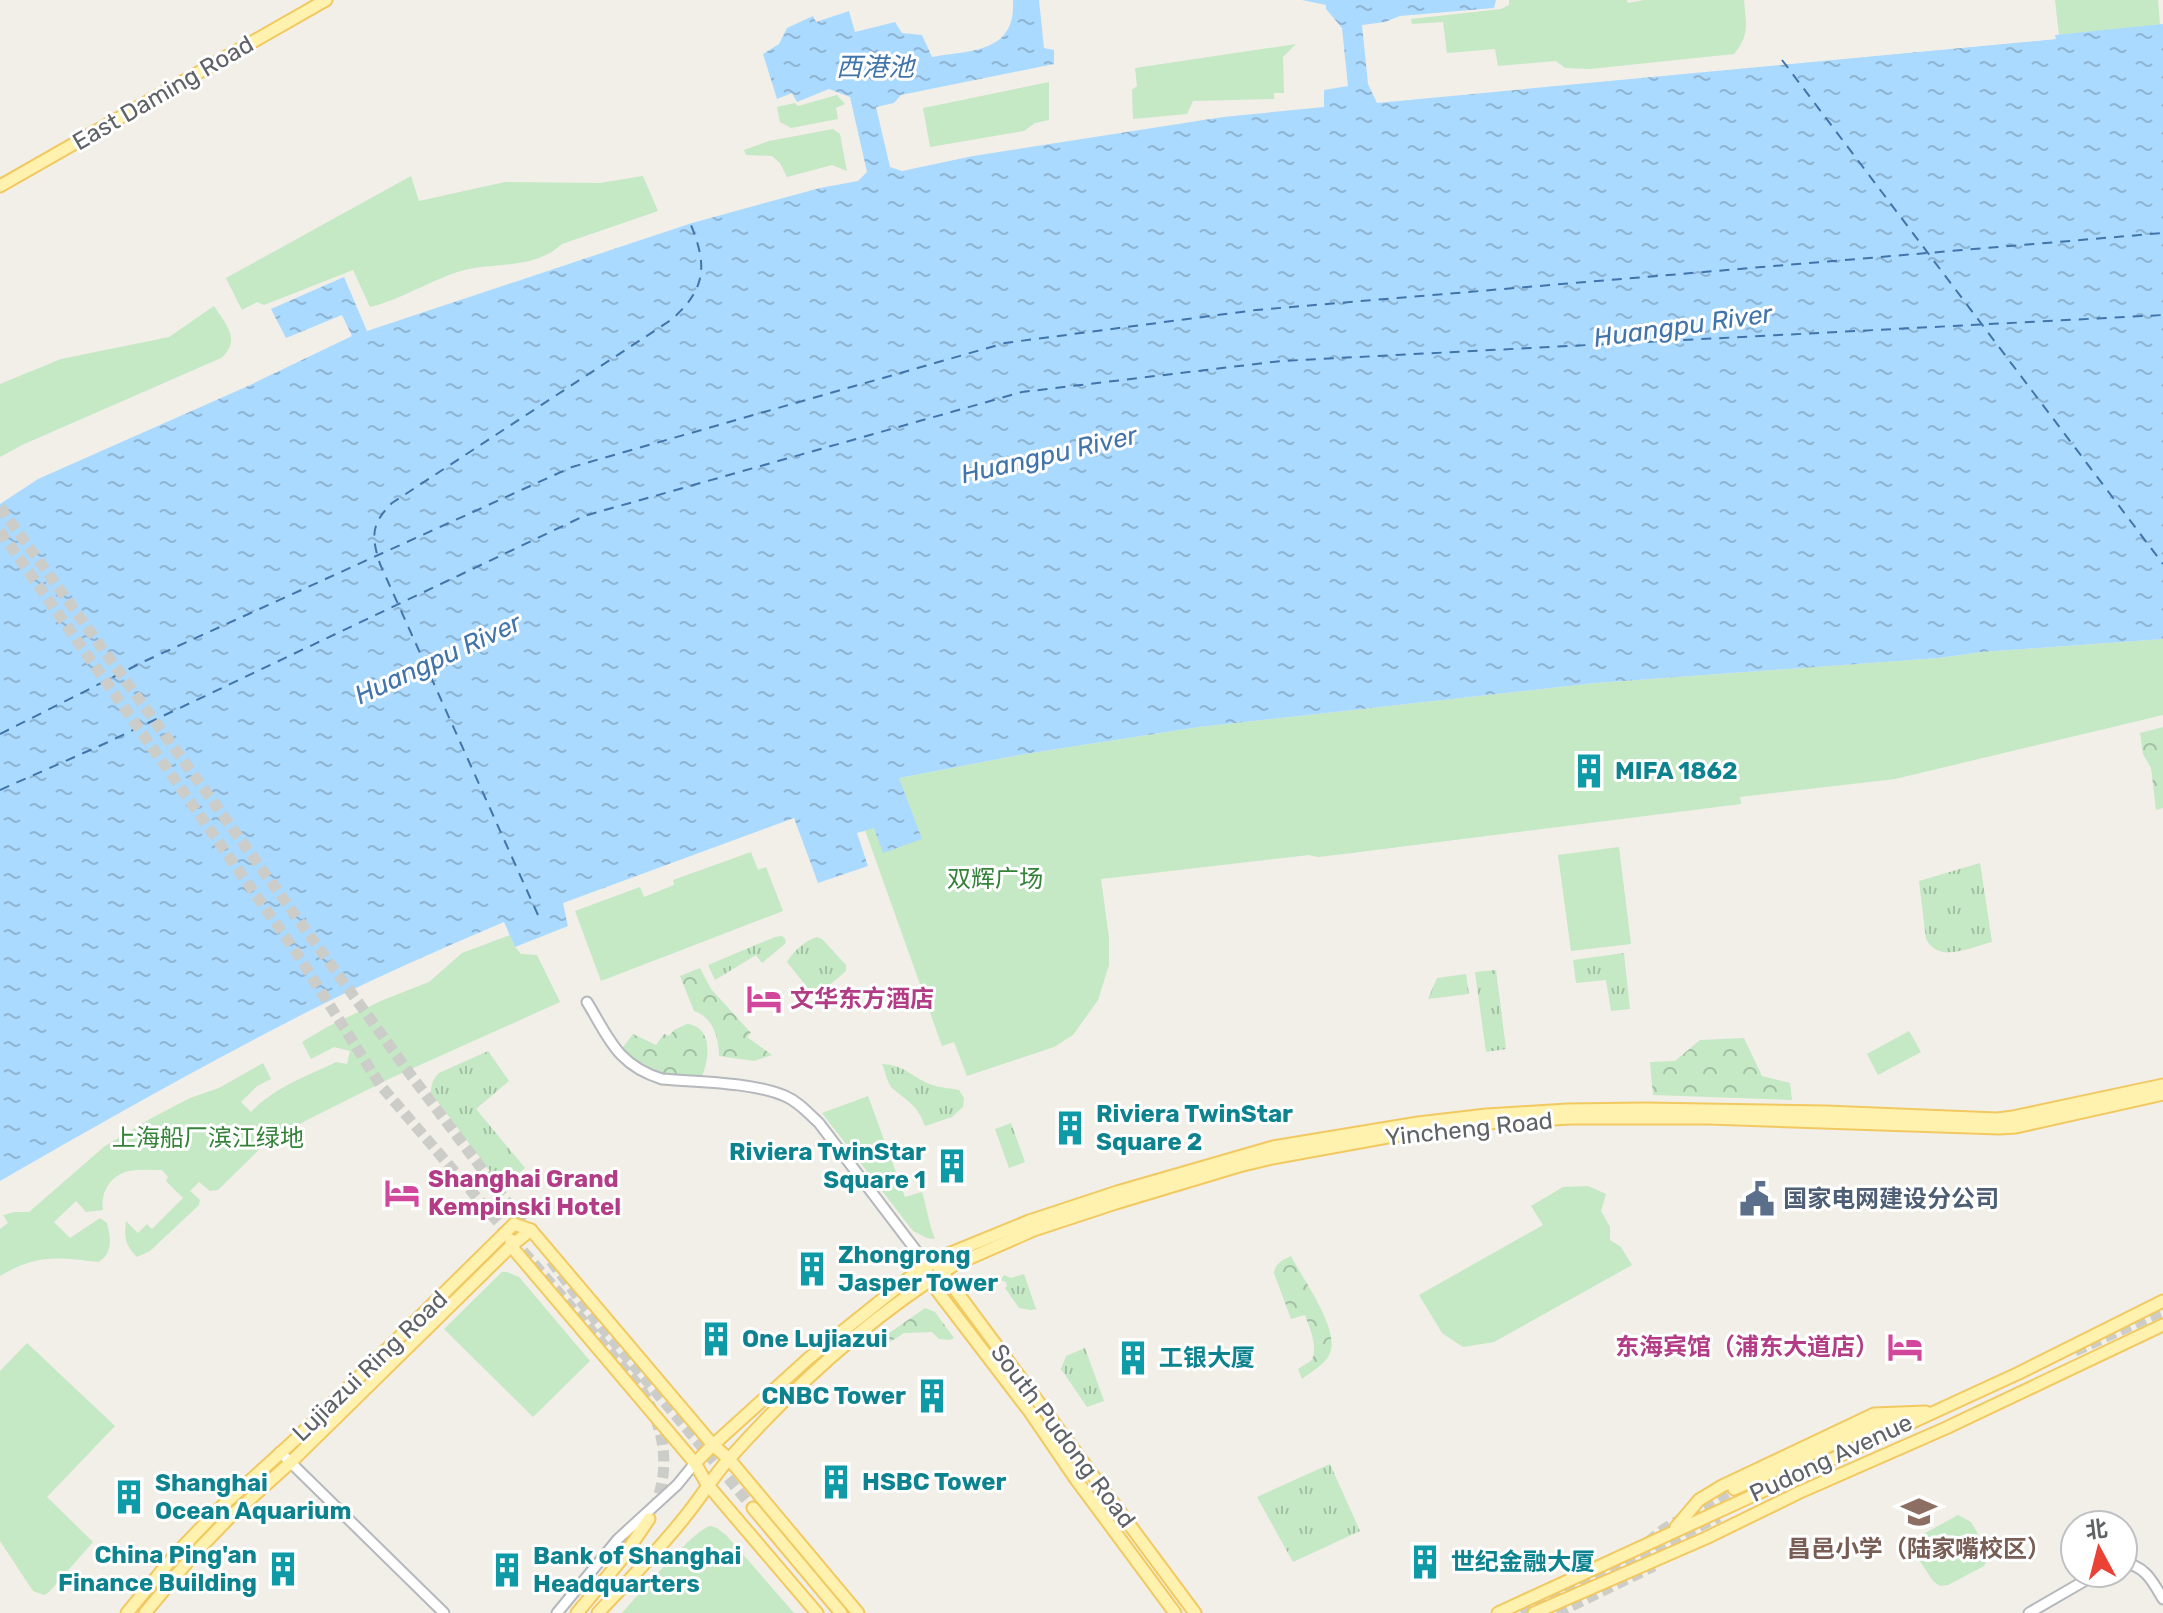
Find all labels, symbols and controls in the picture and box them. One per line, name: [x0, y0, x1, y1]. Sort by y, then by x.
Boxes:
street label: East Daming Road: [68, 30, 258, 156]
water label: 西港池: [836, 52, 917, 83]
water label: Huangpu River: [1592, 298, 1775, 354]
water label: Huangpu River: [958, 419, 1141, 490]
water label: Huangpu River: [350, 606, 527, 711]
building icon: MIFA 1862: [1570, 752, 1608, 790]
place label: MIFA 1862: [1615, 757, 1738, 785]
park label: 双辉广场: [947, 865, 1043, 893]
hotel icon: 文华东方酒店: [745, 980, 783, 1018]
place label: 文华东方酒店: [790, 985, 934, 1013]
place label: Riviera TwinStar Square 2: [1096, 1100, 1293, 1156]
street label: Yincheng Road: [1384, 1106, 1554, 1152]
building icon: Riviera TwinStar Square 2: [1051, 1109, 1089, 1147]
park label: 上海船厂滨江绿地: [112, 1124, 304, 1152]
place label: Riviera TwinStar Square 1: [729, 1138, 926, 1194]
building icon: Riviera TwinStar Square 1: [933, 1147, 971, 1185]
place label: Shanghai Grand Kempinski Hotel: [428, 1165, 621, 1221]
hotel icon: Shanghai Grand Kempinski Hotel: [383, 1174, 421, 1212]
public building icon: 国家电网建设分公司: [1738, 1180, 1776, 1218]
place label: 国家电网建设分公司: [1783, 1185, 1999, 1213]
place label: Zhongrong Jasper Tower: [838, 1241, 998, 1297]
building icon: Zhongrong Jasper Tower: [793, 1250, 831, 1288]
street label: Lujiazui Ring Road: [287, 1285, 453, 1447]
building icon: One Lujiazui: [697, 1320, 735, 1358]
place label: One Lujiazui: [742, 1325, 888, 1353]
hotel icon: 东海宾馆（浦东大道店）: [1886, 1328, 1924, 1366]
place label: 东海宾馆（浦东大道店）: [1615, 1333, 1879, 1361]
street label: South Pudong Road: [985, 1339, 1141, 1533]
building icon: 工银大厦: [1114, 1339, 1152, 1377]
place label: 工银大厦: [1159, 1344, 1255, 1372]
building icon: CNBC Tower: [913, 1377, 951, 1415]
place label: CNBC Tower: [761, 1382, 906, 1410]
street label: Pudong Avenue: [1745, 1408, 1917, 1508]
building icon: HSBC Tower: [817, 1463, 855, 1501]
place label: HSBC Tower: [862, 1468, 1006, 1496]
place label: Shanghai Ocean Aquarium: [155, 1469, 351, 1525]
building icon: Shanghai Ocean Aquarium: [110, 1478, 148, 1516]
school or university icon: 昌邑小学（陆家嘴校区）: [1900, 1493, 1938, 1531]
north arrow: [2059, 1509, 2139, 1589]
text: 北: [2084, 1515, 2109, 1544]
place label: 昌邑小学（陆家嘴校区）: [1787, 1535, 2051, 1563]
place label: China Ping'an Finance Building: [58, 1541, 257, 1597]
place label: Bank of Shanghai Headquarters: [533, 1542, 741, 1598]
building icon: 世纪金融大厦: [1406, 1543, 1444, 1581]
place label: 世纪金融大厦: [1451, 1548, 1595, 1576]
building icon: China Ping'an Finance Building: [264, 1550, 302, 1588]
building icon: Bank of Shanghai Headquarters: [488, 1551, 526, 1589]

